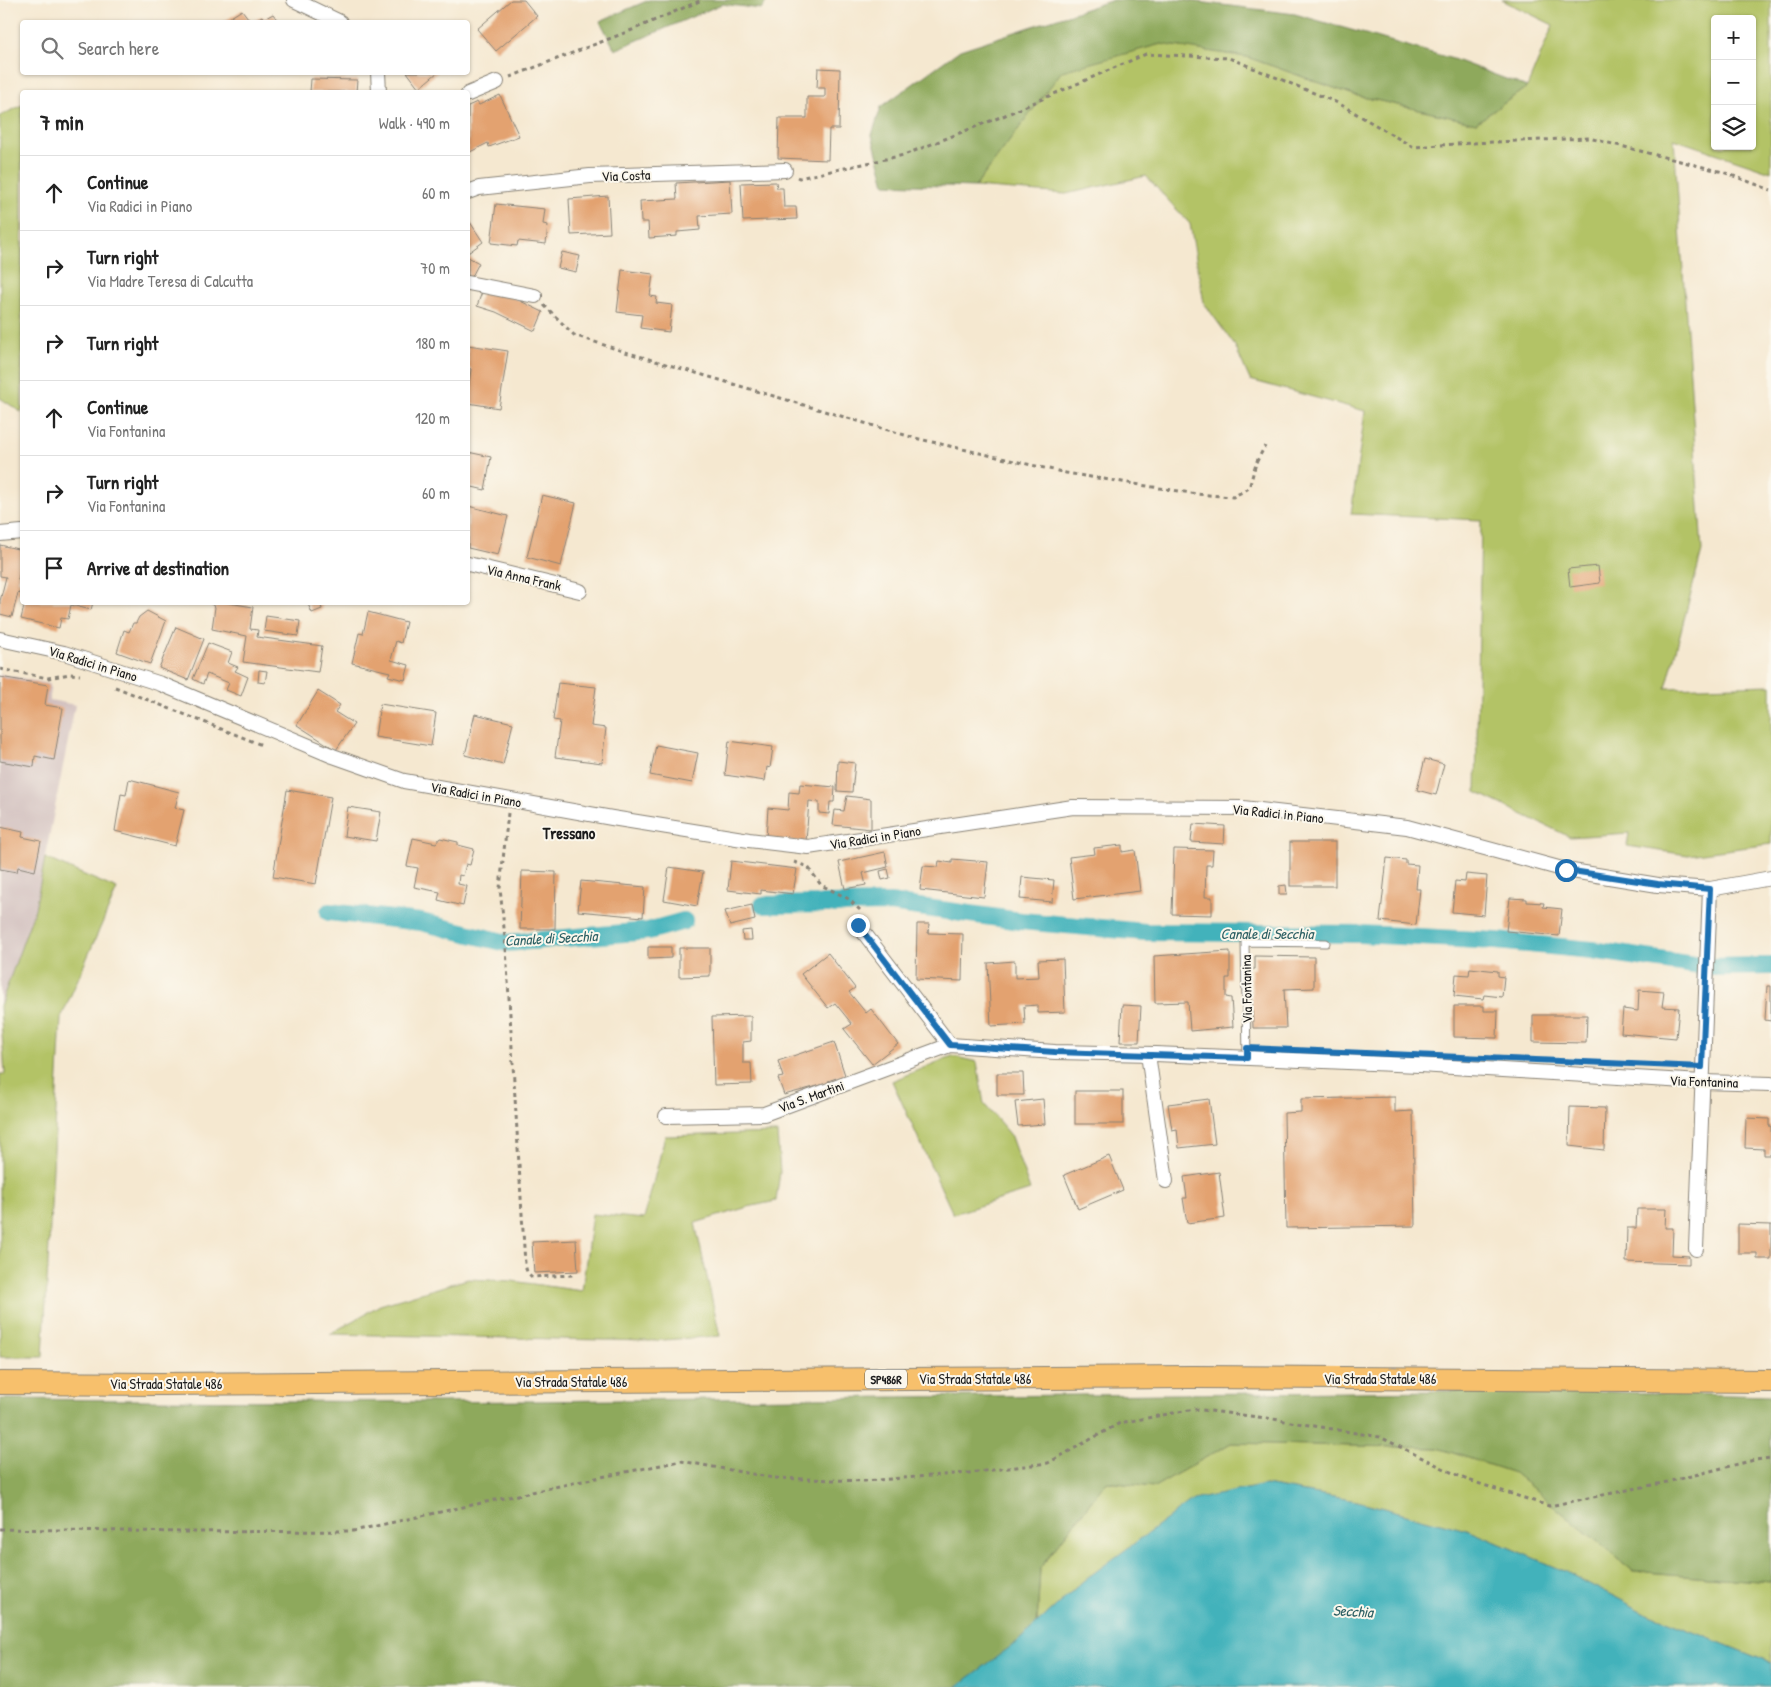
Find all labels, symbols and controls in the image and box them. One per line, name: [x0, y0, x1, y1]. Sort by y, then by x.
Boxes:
map controls: [1711, 15, 1756, 150]
button: +: [1711, 15, 1756, 60]
search box: [20, 20, 470, 75]
icon: search: [38, 34, 66, 62]
text: Search here: [78, 35, 159, 61]
button: −: [1711, 60, 1756, 105]
button: layers: [1711, 105, 1756, 150]
text: 7 min: [40, 108, 84, 137]
text: Walk · 490 m: [379, 112, 450, 134]
street label: Via Costa: [601, 165, 651, 185]
text: Continue: [87, 169, 148, 195]
icon: ahead: [40, 179, 68, 207]
text: 60 m: [422, 182, 450, 204]
text: Via Radici in Piano: [87, 195, 192, 217]
text: Turn right: [87, 244, 158, 270]
icon: right: [40, 254, 68, 282]
text: 70 m: [420, 257, 450, 279]
text: Via Madre Teresa di Calcutta: [87, 270, 253, 292]
icon: right: [40, 329, 68, 357]
text: Turn right: [87, 330, 158, 356]
text: 180 m: [416, 332, 450, 354]
text: Continue: [87, 394, 148, 420]
icon: ahead: [40, 404, 68, 432]
text: 120 m: [415, 407, 450, 429]
text: Via Fontanina: [87, 420, 165, 442]
text: Turn right: [87, 469, 158, 495]
icon: right: [40, 479, 68, 507]
text: 60 m: [422, 482, 450, 504]
text: Via Fontanina: [87, 495, 165, 517]
icon: arrive: [40, 554, 68, 582]
text: Arrive at destination: [87, 555, 229, 581]
street label: Via Anna Frank: [485, 559, 563, 595]
street label: Via Radici in Piano: [46, 640, 140, 686]
street label: Via Radici in Piano: [429, 777, 523, 811]
street label: Via Radici in Piano: [1231, 799, 1325, 827]
street label: Via Radici in Piano: [828, 820, 922, 854]
district label: Tressano: [542, 822, 596, 844]
route start: [1555, 859, 1578, 882]
route end: [847, 914, 870, 937]
water label: Canale di Secchia: [1221, 923, 1316, 944]
water label: Canale di Secchia: [504, 925, 600, 951]
street label: Via Fontanina: [1236, 954, 1256, 1023]
street label: Via Fontanina: [1669, 1070, 1739, 1092]
street label: Via S. Martini: [775, 1075, 847, 1117]
street label: Via Strada Statale 486: [919, 1369, 1032, 1388]
street label: Via Strada Statale 486: [1324, 1369, 1437, 1388]
road number: SP486R: [865, 1370, 907, 1388]
street label: Via Strada Statale 486: [515, 1372, 628, 1391]
street label: Via Strada Statale 486: [110, 1374, 223, 1393]
water label: Secchia: [1332, 1599, 1376, 1623]

